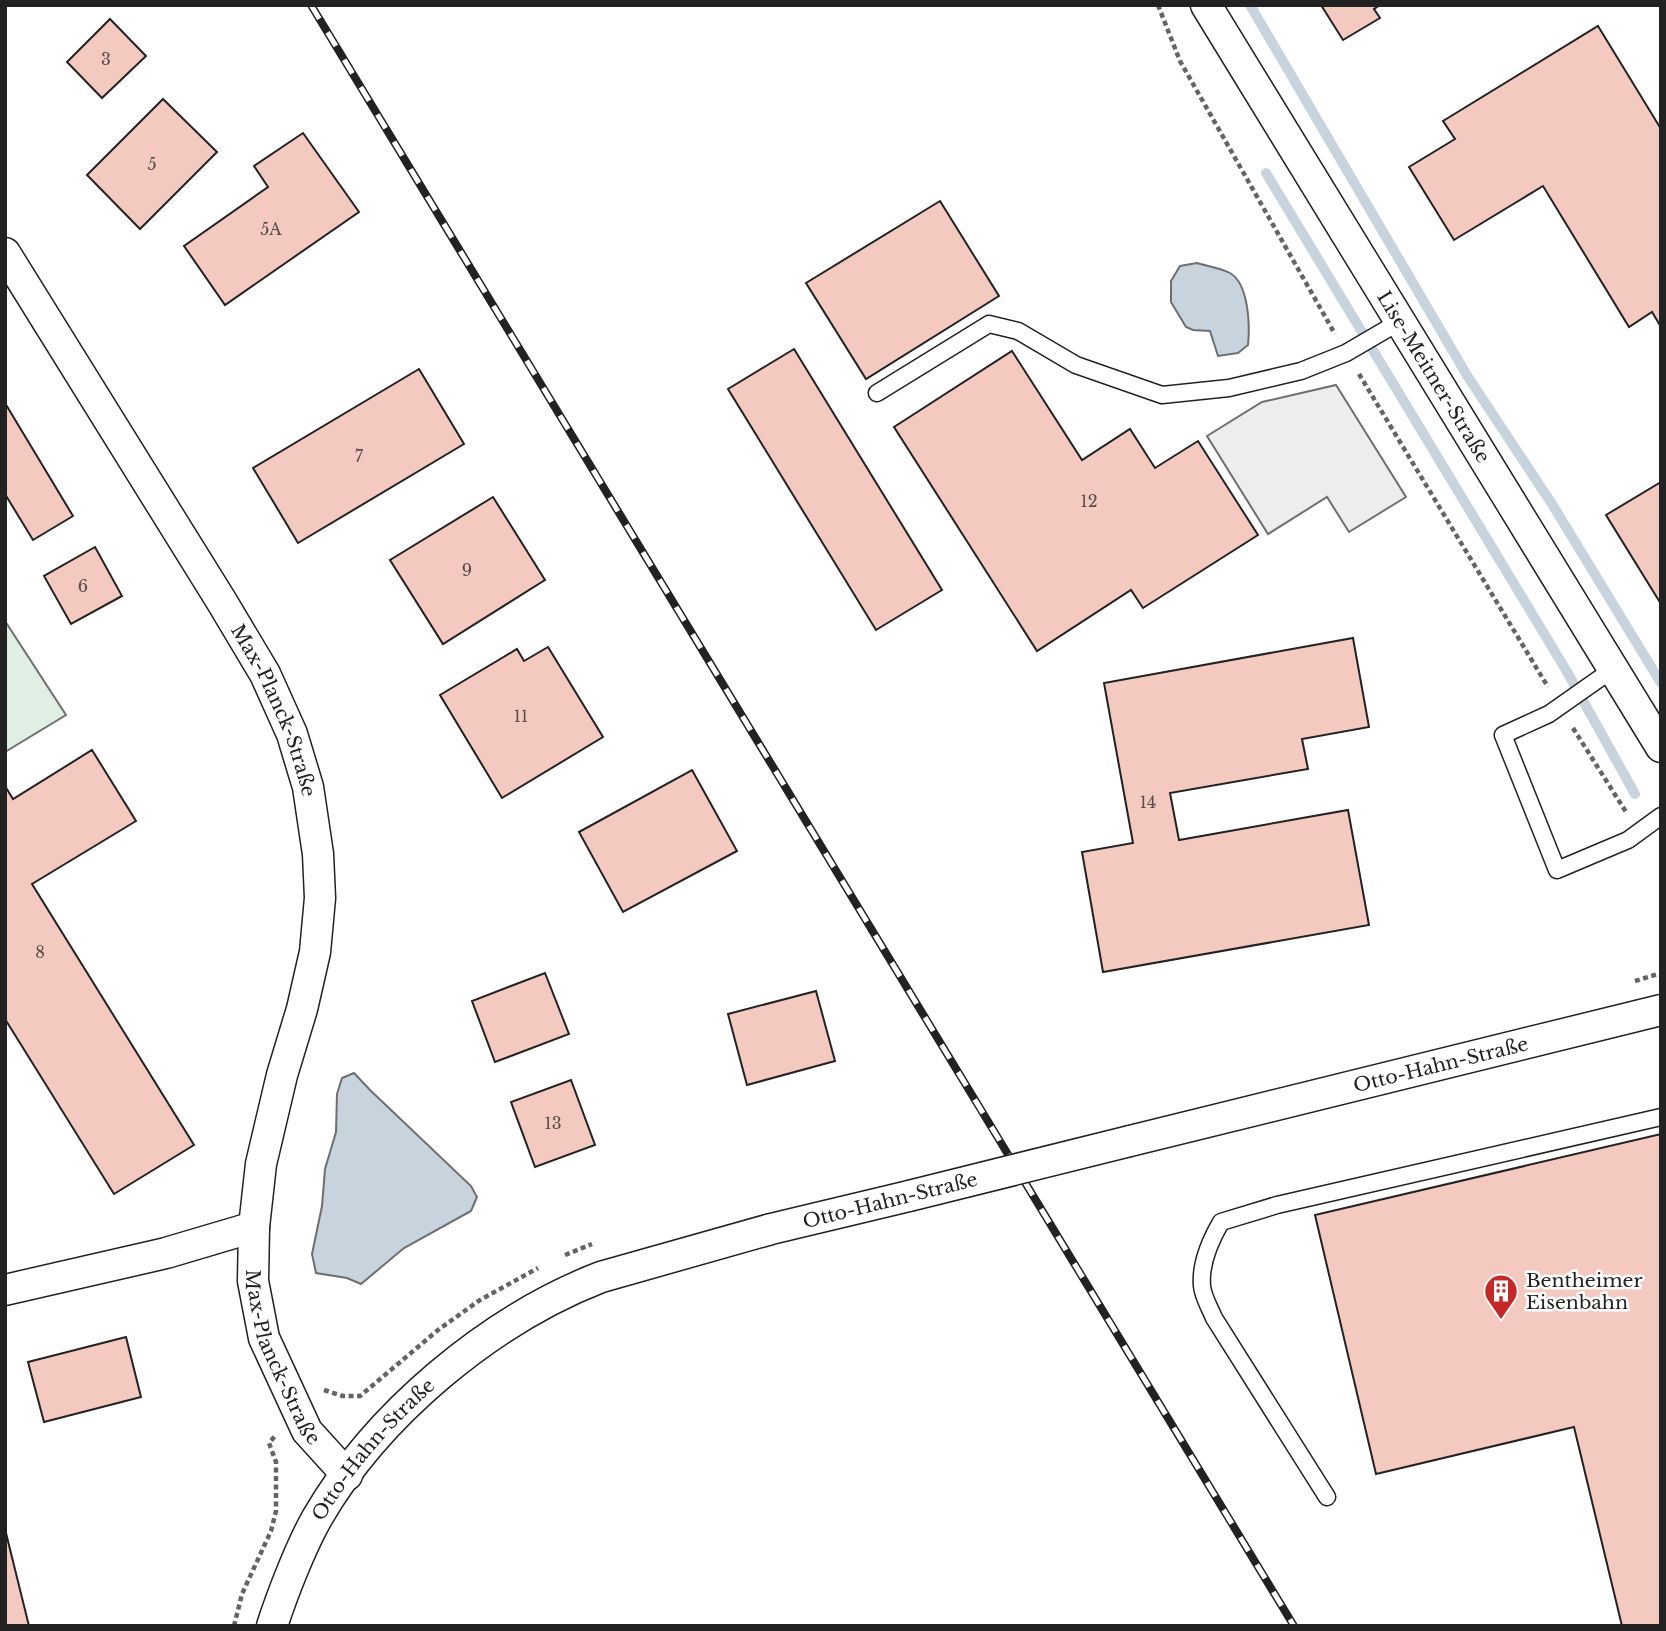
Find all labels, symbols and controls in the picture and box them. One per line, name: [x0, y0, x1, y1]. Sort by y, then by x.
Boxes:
house number: 3: [101, 49, 111, 69]
house number: 5: [147, 154, 157, 174]
house number: 5A: [260, 219, 282, 239]
street label: Lise-Meitner-Straße: [1372, 287, 1495, 467]
house number: 7: [355, 446, 364, 466]
house number: 12: [1081, 491, 1098, 511]
house number: 9: [462, 560, 472, 580]
house number: 6: [78, 576, 88, 596]
street label: Max-Planck-Straße: [226, 620, 320, 798]
house number: 11: [514, 706, 528, 726]
house number: 14: [1140, 792, 1156, 812]
house number: 8: [35, 942, 45, 962]
street label: Otto-Hahn-Straße: [1351, 1032, 1531, 1097]
house number: 13: [545, 1113, 562, 1133]
street label: Otto-Hahn-Straße: [800, 1168, 980, 1233]
street label: Max-Planck-Straße: [241, 1269, 325, 1450]
place label: Bentheimer Eisenbahn: [1526, 1269, 1643, 1314]
building icon: Bentheimer Eisenbahn: [1482, 1272, 1520, 1321]
street label: Otto-Hahn-Straße: [307, 1374, 439, 1525]

